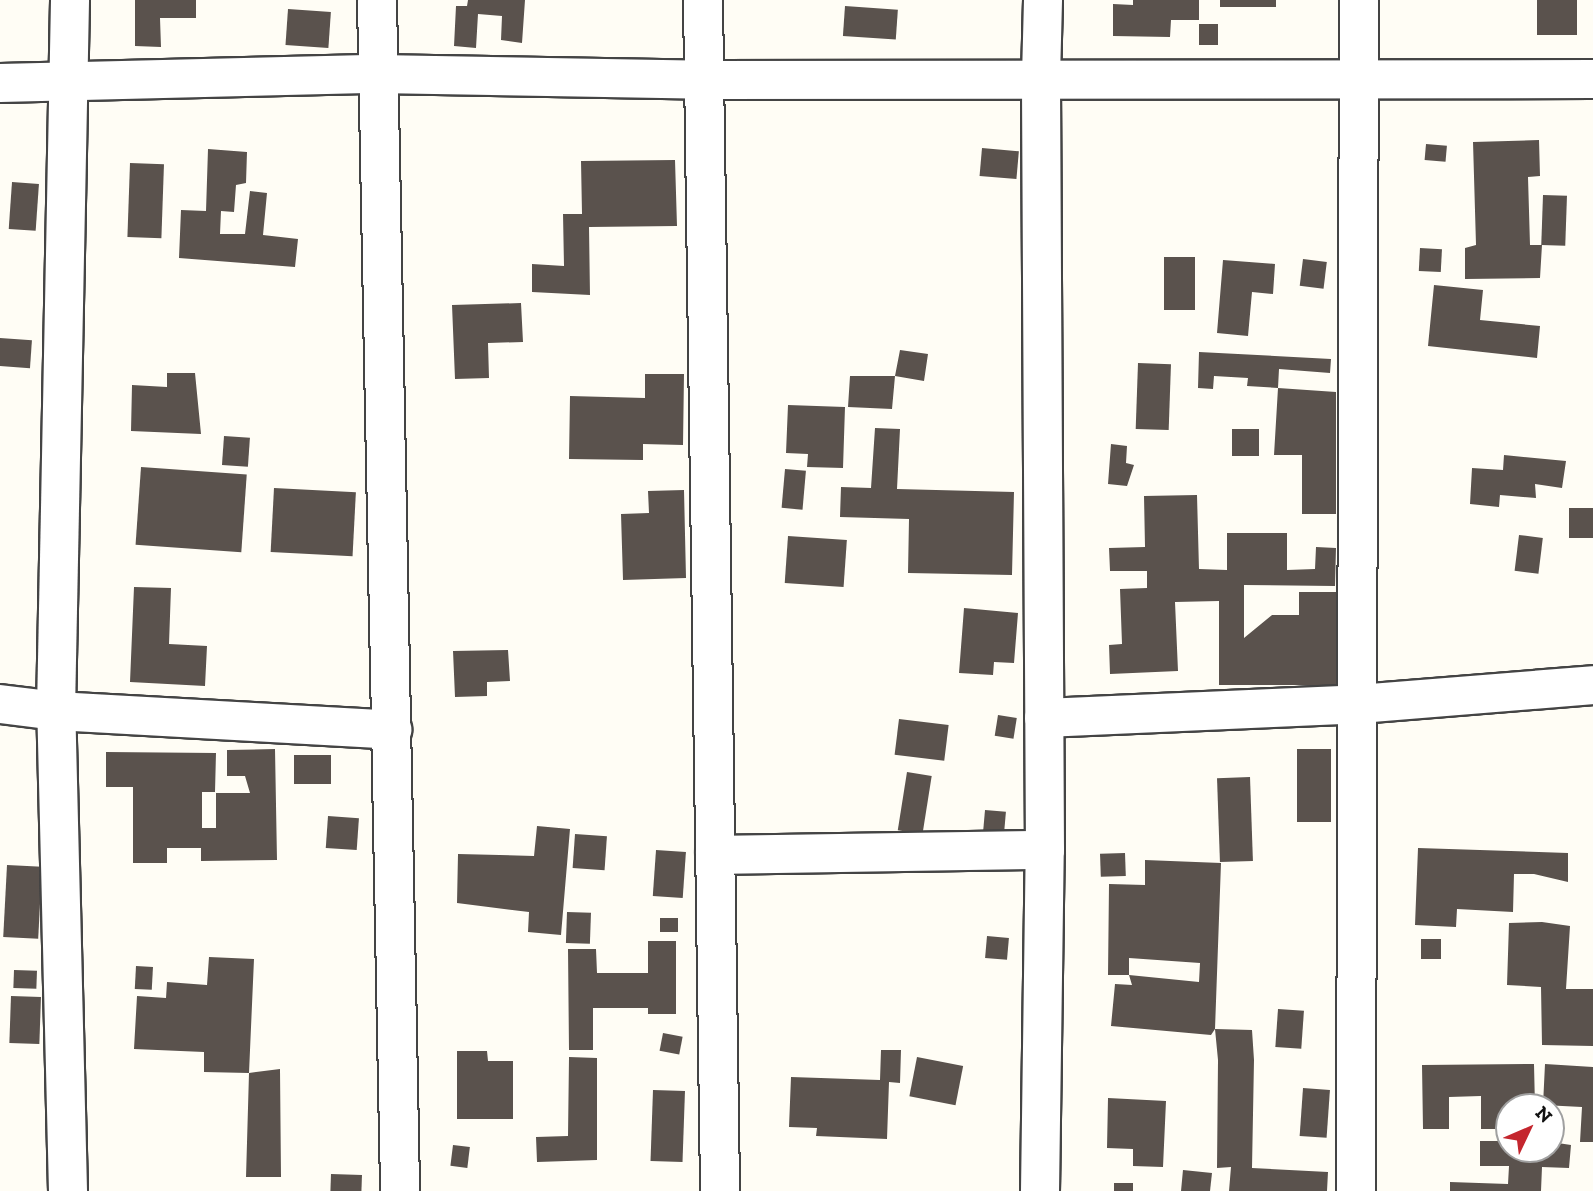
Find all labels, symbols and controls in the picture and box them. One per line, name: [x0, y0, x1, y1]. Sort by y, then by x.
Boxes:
north arrow: [1495, 1093, 1565, 1163]
text: N: [1531, 1101, 1557, 1128]

